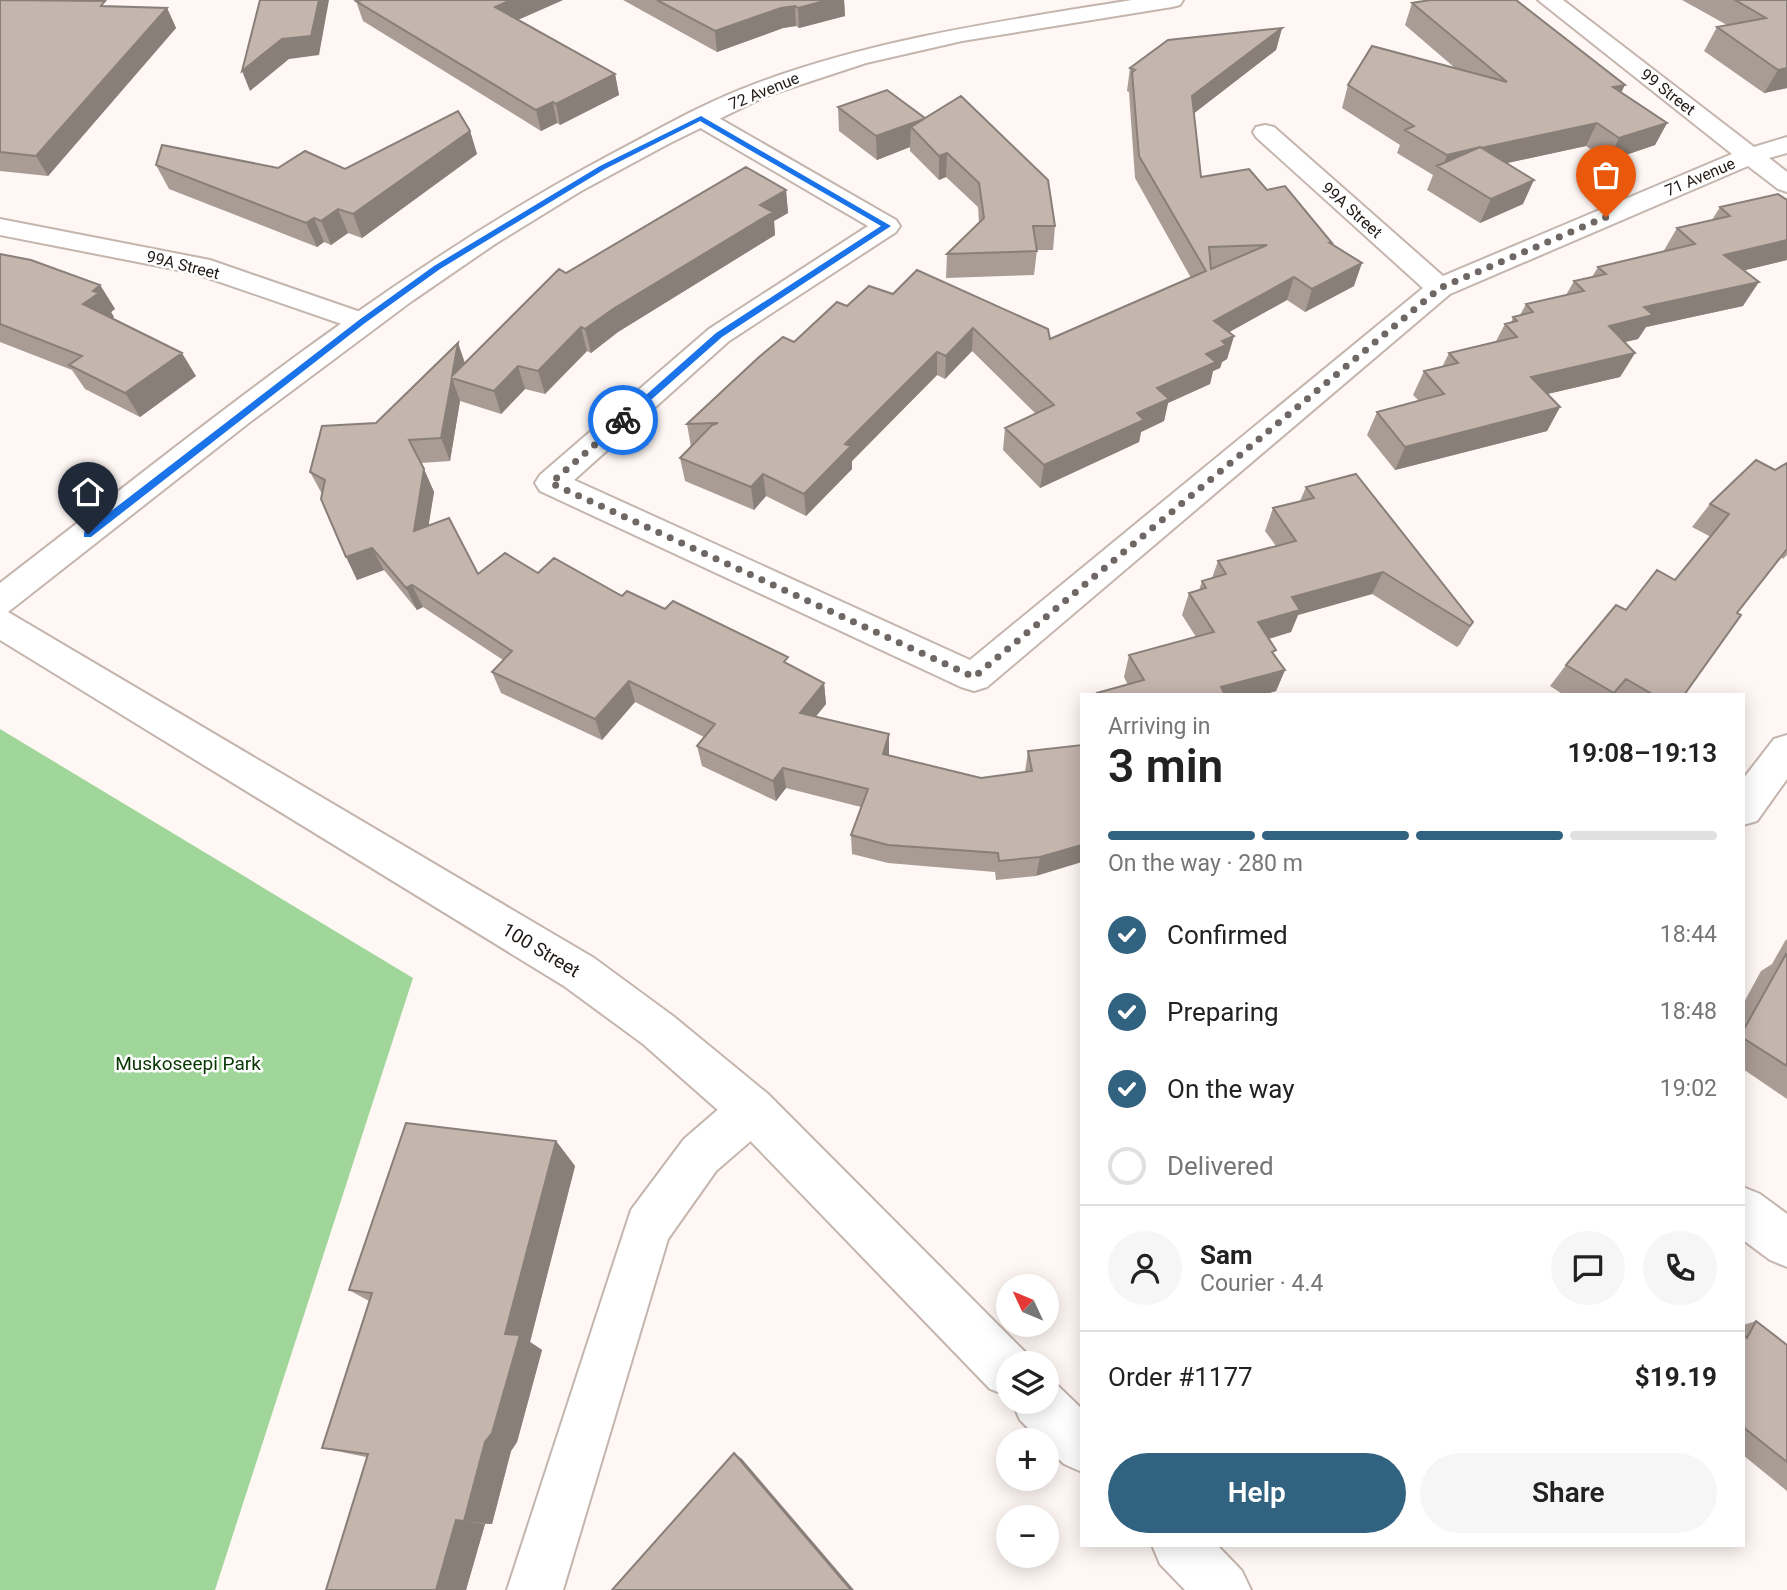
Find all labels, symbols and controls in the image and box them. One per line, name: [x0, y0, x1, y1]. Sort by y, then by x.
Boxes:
street label: 99 Street: [1637, 65, 1699, 119]
street label: 72 Avenue: [726, 68, 802, 114]
pin: [1576, 145, 1636, 217]
street label: 71 Avenue: [1662, 154, 1738, 200]
icon: bag: [1587, 156, 1625, 194]
street label: 99A Street: [1318, 178, 1386, 242]
street label: 99A Street: [145, 247, 221, 283]
courier: [588, 385, 658, 455]
icon: bike: [604, 401, 642, 439]
pin: [58, 462, 118, 534]
icon: home: [69, 473, 107, 511]
text: Arriving in: [1108, 713, 1211, 740]
text: 19:08–19:13: [1567, 738, 1717, 768]
text: 3 min: [1108, 739, 1223, 793]
text: On the way · 280 m: [1108, 850, 1303, 877]
icon: check: [1108, 916, 1146, 954]
street label: 100 Street: [498, 918, 584, 982]
text: Confirmed: [1167, 920, 1288, 950]
text: 18:44: [1660, 921, 1717, 948]
icon: check: [1108, 993, 1146, 1031]
text: Preparing: [1167, 997, 1279, 1027]
text: 18:48: [1660, 998, 1717, 1025]
park label: Muskoseepi Park: [115, 1052, 261, 1075]
icon: check: [1108, 1070, 1146, 1108]
text: On the way: [1167, 1074, 1295, 1104]
text: 19:02: [1660, 1075, 1717, 1102]
text: Delivered: [1167, 1151, 1274, 1181]
button: person: [1108, 1231, 1182, 1305]
button: chat: [1551, 1231, 1625, 1305]
button: phone: [1643, 1231, 1717, 1305]
text: Sam: [1200, 1240, 1252, 1270]
text: Courier · 4.4: [1200, 1270, 1323, 1297]
north arrow: [996, 1274, 1059, 1337]
map controls: [996, 1274, 1059, 1568]
button: layers: [996, 1351, 1059, 1414]
text: Order #1177: [1108, 1362, 1253, 1392]
text: $19.19: [1635, 1362, 1717, 1392]
button: +: [996, 1428, 1059, 1491]
button: Help: [1108, 1453, 1406, 1533]
button: Share: [1420, 1453, 1717, 1533]
button: −: [996, 1505, 1059, 1568]

